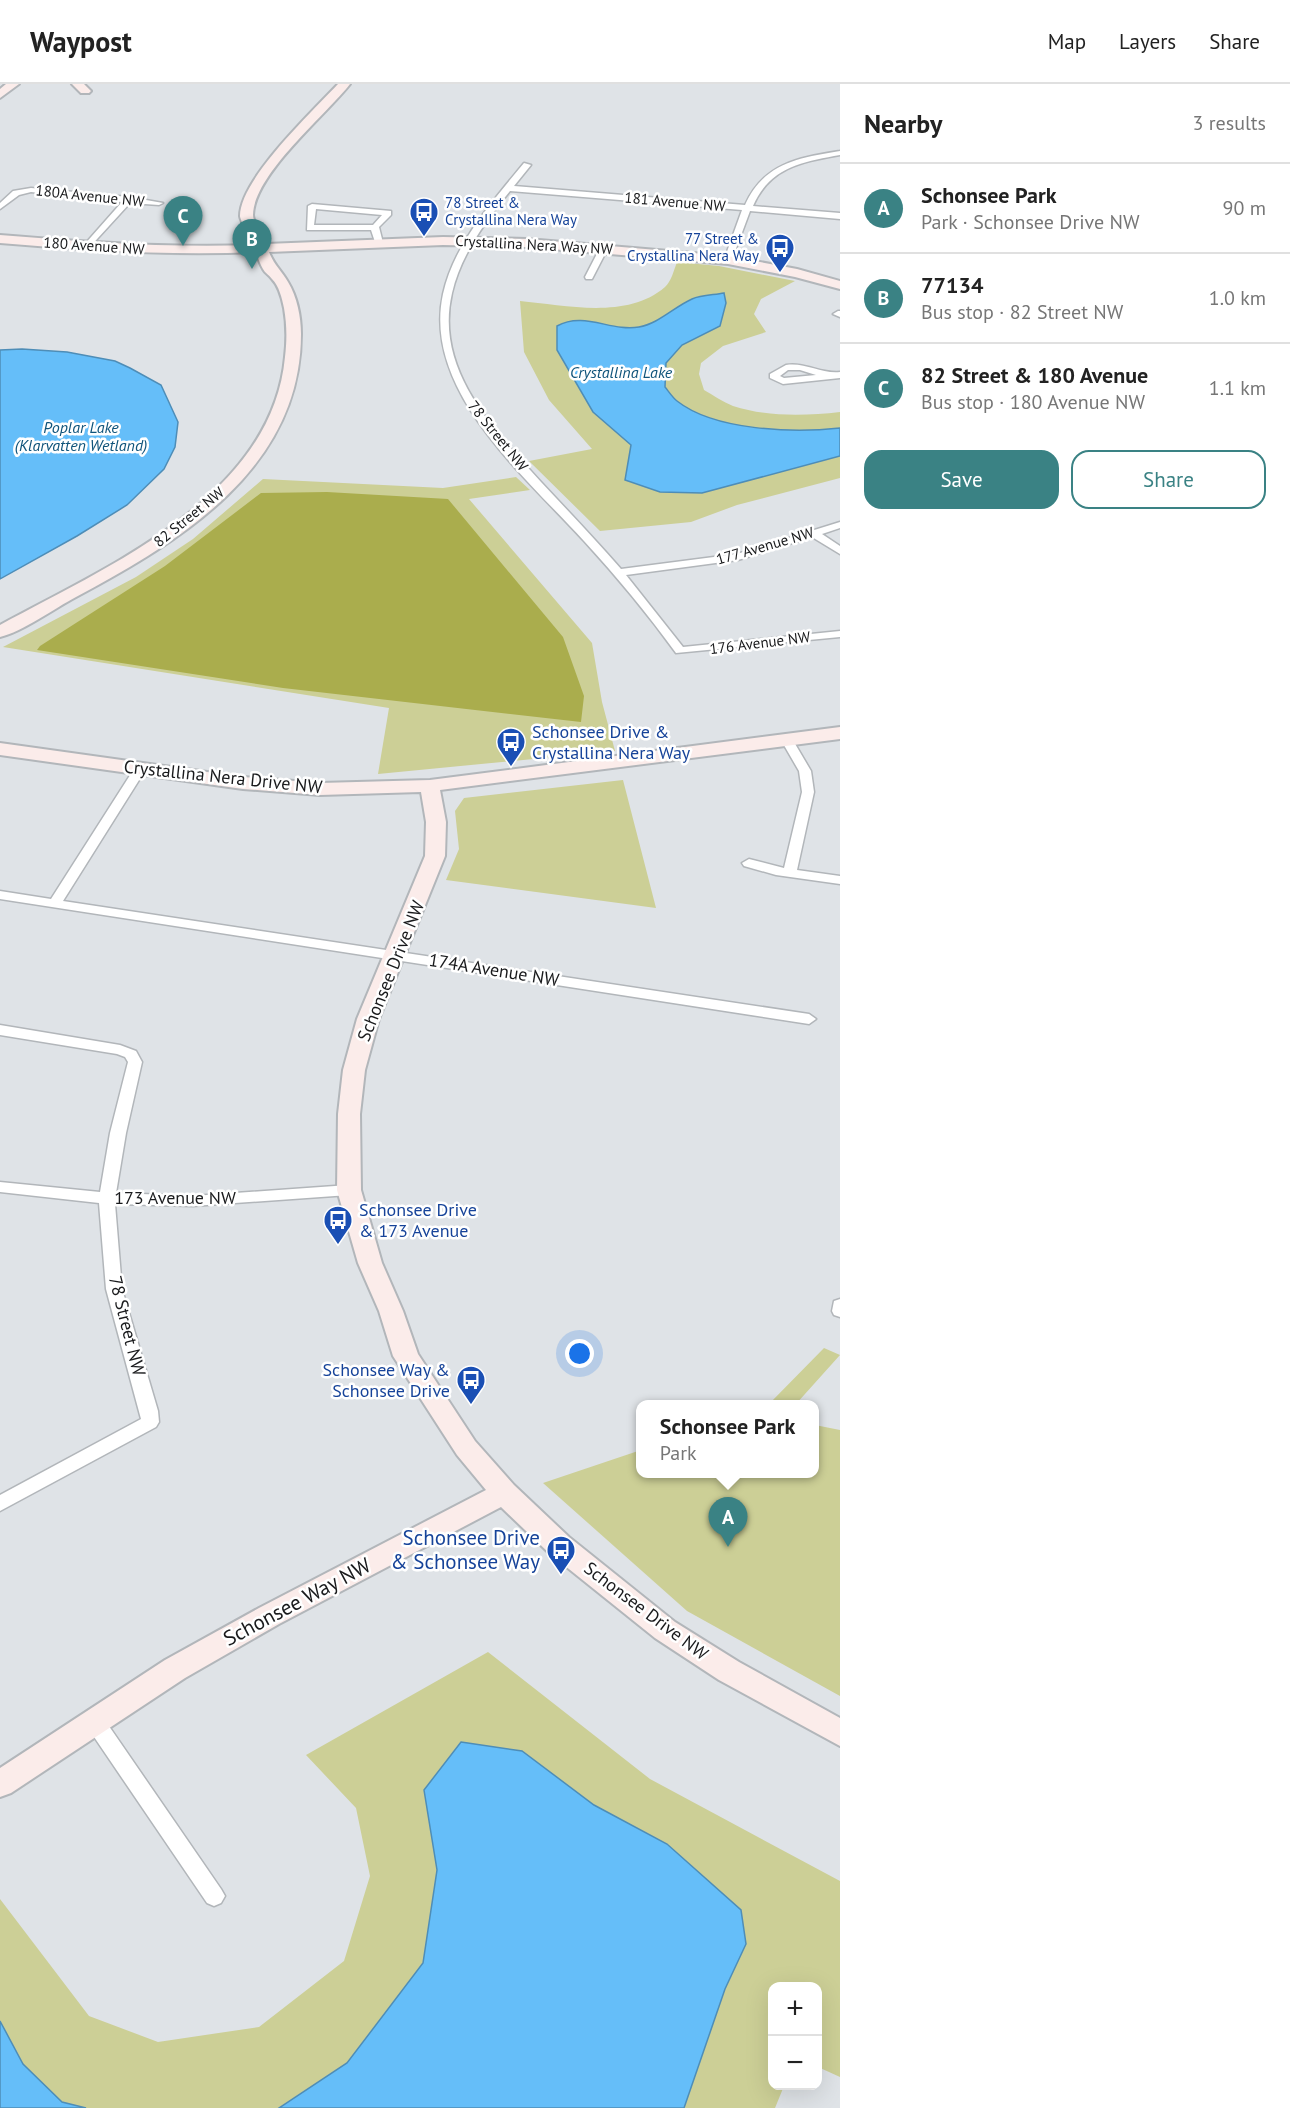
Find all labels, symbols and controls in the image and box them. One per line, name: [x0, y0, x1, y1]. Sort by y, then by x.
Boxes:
text: Waypost: [30, 23, 132, 60]
text: Map: [1048, 28, 1086, 55]
text: Layers: [1119, 28, 1176, 55]
text: Share: [1209, 28, 1260, 55]
text: Nearby: [864, 107, 942, 140]
text: 3 results: [1193, 110, 1266, 136]
street label: 180A Avenue NW: [35, 180, 146, 211]
text: Schonsee Park: [921, 181, 1056, 209]
street label: 181 Avenue NW: [624, 188, 727, 215]
place label: 78 Street & Crystallina Nera Way: [445, 193, 577, 229]
text: A: [877, 195, 890, 221]
text: 90 m: [1223, 195, 1266, 221]
pin: C: [164, 196, 202, 246]
bus stop icon: 78 Street & Crystallina Nera Way: [408, 196, 440, 238]
text: Park · Schonsee Drive NW: [921, 209, 1139, 235]
pin: B: [232, 220, 272, 269]
place label: 77 Street & Crystallina Nera Way: [627, 229, 759, 265]
street label: Crystallina Nera Way NW: [455, 231, 614, 258]
street label: 180 Avenue NW: [43, 232, 146, 259]
bus stop icon: 77 Street & Crystallina Nera Way: [764, 232, 796, 274]
text: 77134: [921, 271, 983, 299]
text: B: [878, 285, 889, 311]
text: 1.0 km: [1209, 285, 1266, 311]
text: Bus stop · 82 Street NW: [921, 299, 1123, 325]
text: 82 Street & 180 Avenue: [921, 361, 1148, 389]
water label: Crystallina Lake: [570, 362, 673, 382]
text: C: [878, 375, 889, 401]
text: 1.1 km: [1209, 375, 1266, 401]
text: Bus stop · 180 Avenue NW: [921, 389, 1145, 415]
street label: 78 Street NW: [464, 397, 533, 475]
water label: Poplar Lake (Klarvatten Wetland): [15, 417, 147, 455]
button: Save: [864, 450, 1059, 509]
button: Share: [1071, 450, 1266, 509]
street label: 82 Street NW: [150, 482, 228, 551]
street label: 177 Avenue NW: [714, 522, 816, 569]
street label: 176 Avenue NW: [708, 627, 812, 658]
place label: Schonsee Drive & Crystallina Nera Way: [532, 720, 691, 764]
bus stop icon: Schonsee Drive & Crystallina Nera Way: [495, 726, 527, 768]
street label: Crystallina Nera Drive NW: [123, 755, 323, 798]
street label: Schonsee Drive NW: [352, 897, 429, 1045]
street label: 174A Avenue NW: [427, 948, 561, 991]
street label: 173 Avenue NW: [114, 1186, 236, 1209]
place label: Schonsee Drive & 173 Avenue: [359, 1198, 477, 1242]
bus stop icon: Schonsee Drive & 173 Avenue: [322, 1204, 354, 1246]
street label: 78 Street NW: [104, 1273, 151, 1378]
your location: [565, 1339, 594, 1368]
place label: Schonsee Way & Schonsee Drive: [323, 1358, 450, 1402]
bus stop icon: Schonsee Way & Schonsee Drive: [455, 1364, 487, 1406]
popup: [636, 1400, 819, 1478]
text: Schonsee Park: [660, 1412, 795, 1440]
text: Park: [660, 1440, 697, 1466]
pin: A: [708, 1498, 748, 1547]
place label: Schonsee Drive & Schonsee Way: [391, 1524, 540, 1575]
bus stop icon: Schonsee Drive & Schonsee Way: [545, 1534, 577, 1576]
street label: Schonsee Way NW: [218, 1551, 376, 1652]
street label: Schonsee Drive NW: [580, 1556, 713, 1665]
map controls: [768, 1982, 822, 2090]
button: +: [768, 1982, 822, 2036]
button: −: [768, 2036, 822, 2090]

